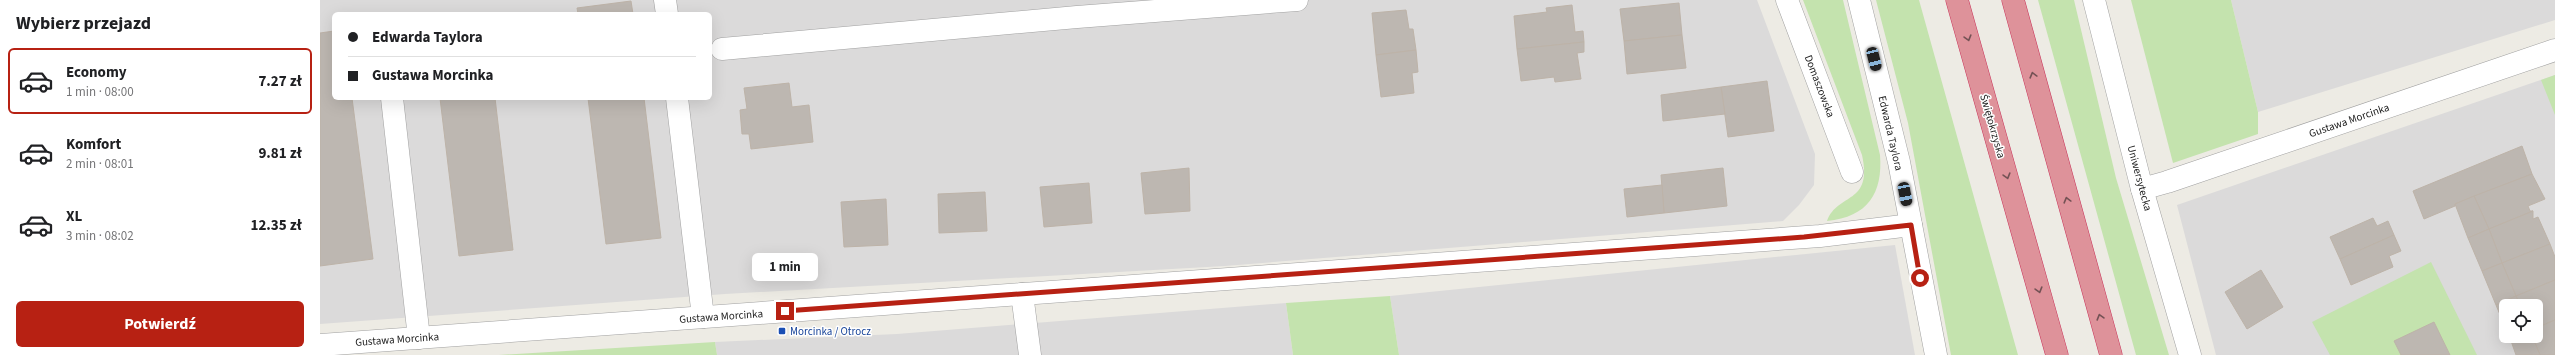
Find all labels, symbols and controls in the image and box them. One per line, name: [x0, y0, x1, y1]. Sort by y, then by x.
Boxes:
text: Wybierz przejazd: [16, 11, 151, 36]
text: Edwarda Taylora: [372, 27, 483, 48]
one-way arrow: [1963, 34, 1972, 41]
car: [1865, 46, 1883, 72]
street label: Domaszowska: [1801, 53, 1838, 120]
text: Economy: [66, 62, 127, 83]
icon: car: [18, 63, 54, 99]
text: Gustawa Morcinka: [372, 65, 493, 86]
text: 7.27 zł: [258, 71, 302, 92]
one-way arrow: [2029, 72, 2038, 79]
text: 1 min · 08:00: [66, 83, 134, 101]
street label: Świętokrzyska: [1976, 92, 2009, 160]
street label: Edwarda Taylora: [1875, 94, 1906, 172]
street label: Gustawa Morcinka: [2307, 100, 2391, 141]
text: Komfort: [66, 134, 121, 155]
icon: car: [18, 135, 54, 171]
text: 9.81 zł: [258, 143, 302, 164]
street label: Uniwersytecka: [2124, 144, 2156, 213]
text: 2 min · 08:01: [66, 155, 134, 173]
one-way arrow: [2002, 172, 2011, 179]
car: [1897, 181, 1913, 207]
one-way arrow: [2064, 197, 2072, 203]
text: XL: [66, 206, 82, 227]
icon: car: [18, 207, 54, 243]
text: 12.35 zł: [251, 215, 302, 236]
text: 3 min · 08:02: [66, 227, 134, 245]
callout: 1 min: [752, 253, 818, 281]
text: 1 min: [769, 258, 801, 276]
route start: [1911, 269, 1929, 287]
one-way arrow: [2034, 286, 2043, 293]
map controls: [2499, 299, 2543, 343]
button: locate: [2499, 299, 2543, 343]
button: Potwierdź: [16, 301, 304, 347]
route end: [776, 302, 794, 320]
street label: Gustawa Morcinka: [679, 306, 763, 327]
one-way arrow: [2096, 314, 2105, 321]
place label: Morcinka / Otrocz: [790, 324, 871, 339]
marker: Morcinka / Otrocz: [777, 326, 787, 336]
street label: Gustawa Morcinka: [355, 329, 439, 350]

